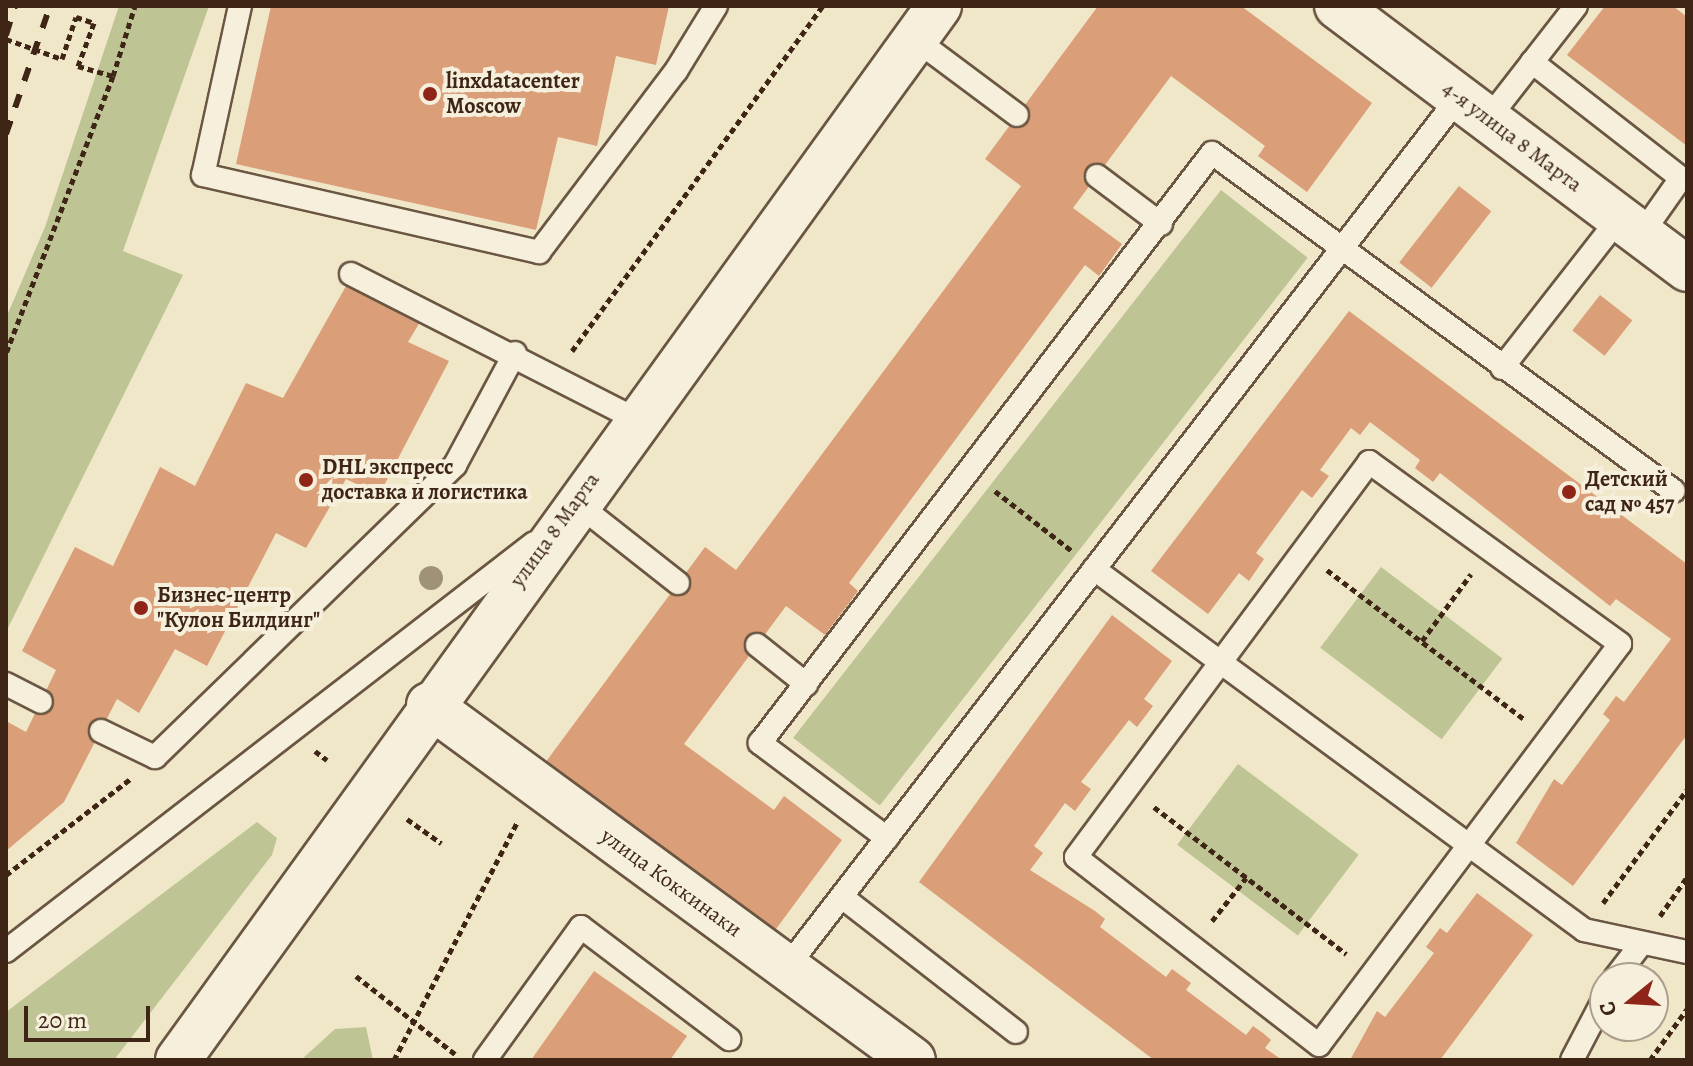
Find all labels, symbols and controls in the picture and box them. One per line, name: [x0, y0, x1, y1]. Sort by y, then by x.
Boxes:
place label: linxdatacenter Moscow: [446, 68, 580, 120]
street label: 4-я улица 8 Марта: [1437, 76, 1587, 198]
marker: linxdatacenter Moscow: [421, 85, 439, 103]
place label: DHL экспресс доставка и логистика: [322, 454, 528, 506]
place label: Детский сад № 457: [1585, 466, 1674, 518]
street label: улица 8 Марта: [504, 467, 606, 593]
marker: DHL экспресс доставка и логистика: [297, 471, 315, 489]
marker: Детский сад № 457: [1560, 483, 1578, 501]
place label: Бизнес-центр "Кулон Билдинг": [157, 582, 320, 634]
marker: Бизнес-центр "Кулон Билдинг": [132, 599, 150, 617]
street label: улица Коккинаки: [595, 823, 747, 943]
north arrow: [1589, 962, 1669, 1042]
scale bar: [28, 990, 154, 1040]
text: С: [1592, 998, 1624, 1020]
text: 20 m: [38, 1004, 87, 1036]

